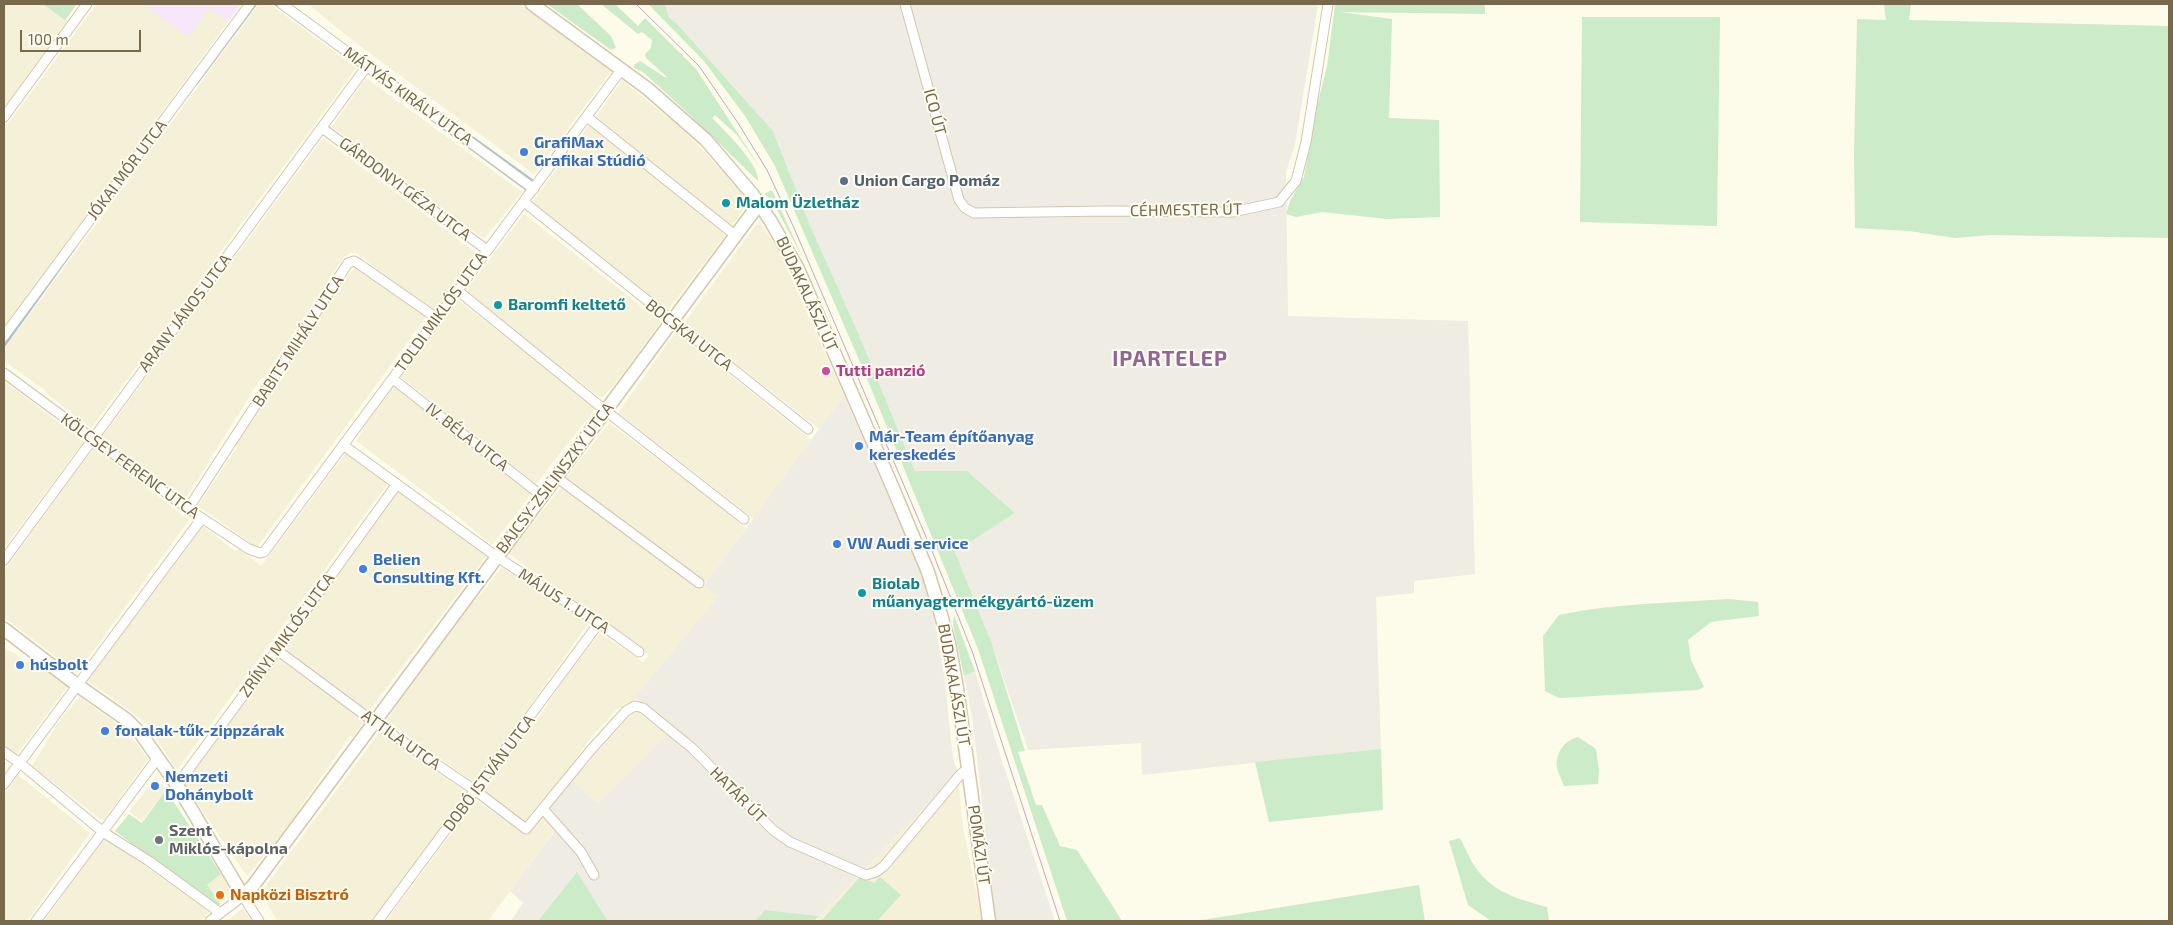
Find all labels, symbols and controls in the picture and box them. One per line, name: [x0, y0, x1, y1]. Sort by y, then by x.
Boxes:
scale bar: [22, 20, 144, 52]
text: 100 m: [28, 30, 69, 48]
street label: MÁTYÁS KIRÁLY UTCA: [340, 43, 476, 149]
street label: ICO ÚT: [920, 87, 950, 137]
street label: JÓKAI MÓR UTCA: [83, 116, 171, 224]
street label: GÁRDONYI GÉZA UTCA: [335, 133, 475, 245]
place label: GrafiMax Grafikai Stúdió: [534, 133, 646, 171]
marker: GrafiMax Grafikai Stúdió: [518, 146, 530, 158]
place label: Union Cargo Pomáz: [854, 171, 1000, 191]
marker: Union Cargo Pomáz: [838, 175, 850, 187]
place label: Malom Üzletház: [736, 193, 859, 213]
marker: Malom Üzletház: [720, 197, 732, 209]
street label: CÉHMESTER ÚT: [1130, 199, 1242, 221]
street label: BUDAKALÁSZI ÚT: [772, 234, 842, 354]
street label: TOLDI MIKLÓS UTCA: [391, 248, 491, 376]
street label: ARANY JÁNOS UTCA: [134, 250, 236, 376]
street label: BABITS MIHÁLY UTCA: [248, 272, 348, 410]
place label: Baromfi keltető: [508, 295, 626, 315]
street label: BOCSKAI UTCA: [642, 295, 736, 375]
marker: Baromfi keltető: [492, 299, 504, 311]
district label: IPARTELEP: [1111, 346, 1229, 372]
place label: Tutti panzió: [836, 361, 925, 381]
marker: Tutti panzió: [820, 365, 832, 377]
street label: IV. BÉLA UTCA: [422, 399, 512, 475]
street label: BAJCSY-ZSILINSZKY UTCA: [492, 399, 618, 557]
street label: KÖLCSEY FERENC UTCA: [57, 409, 203, 523]
place label: Már-Team építőanyag kereskedés: [869, 427, 1034, 465]
marker: Már-Team építőanyag kereskedés: [853, 440, 865, 452]
place label: VW Audi service: [847, 534, 969, 554]
marker: VW Audi service: [831, 538, 843, 550]
place label: Belien Consulting Kft.: [373, 550, 485, 588]
marker: Belien Consulting Kft.: [357, 563, 369, 575]
street label: MÁJUS 1. UTCA: [515, 564, 613, 638]
street label: ZRÍNYI MIKLÓS UTCA: [235, 569, 339, 701]
place label: Biolab műanyagtermékgyártó-üzem: [872, 574, 1094, 612]
marker: Biolab műanyagtermékgyártó-üzem: [856, 587, 868, 599]
street label: BUDAKALÁSZI ÚT: [934, 622, 974, 748]
place label: húsbolt: [30, 655, 88, 675]
marker: húsbolt: [14, 659, 26, 671]
street label: ATTILA UTCA: [358, 706, 444, 774]
street label: DOBÓ ISTVÁN UTCA: [439, 711, 539, 835]
place label: fonalak-tűk-zippzárak: [115, 721, 285, 741]
marker: fonalak-tűk-zippzárak: [99, 725, 111, 737]
street label: HATÁR ÚT: [706, 763, 770, 827]
place label: Nemzeti Dohánybolt: [165, 767, 253, 805]
marker: Nemzeti Dohánybolt: [149, 780, 161, 792]
street label: POMÁZI ÚT: [964, 804, 994, 886]
place label: Szent Miklós-kápolna: [169, 821, 288, 859]
marker: Szent Miklós-kápolna: [153, 834, 165, 846]
place label: Napközi Bisztró: [230, 885, 349, 905]
marker: Napközi Bisztró: [214, 889, 226, 901]

